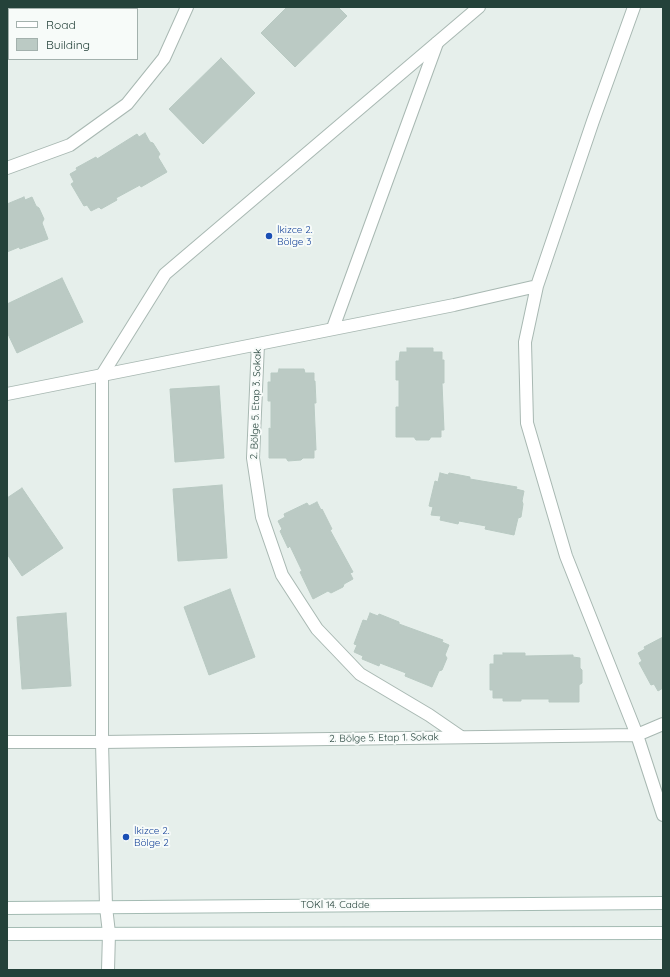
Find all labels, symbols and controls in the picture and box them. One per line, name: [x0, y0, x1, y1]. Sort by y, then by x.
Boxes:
legend: [8, 8, 138, 60]
text: Road: [46, 17, 76, 32]
text: Building: [46, 37, 90, 52]
place label: İkizce 2. Bölge 3: [277, 224, 313, 248]
marker: İkizce 2. Bölge 3: [264, 231, 274, 241]
street label: 2. Bölge 5. Etap 3. Sokak: [248, 348, 264, 460]
street label: 2. Bölge 5. Etap 1. Sokak: [329, 731, 439, 745]
place label: İkizce 2. Bölge 2: [134, 825, 170, 848]
marker: İkizce 2. Bölge 2: [121, 832, 131, 842]
street label: TOKİ 14. Cadde: [300, 899, 370, 911]

